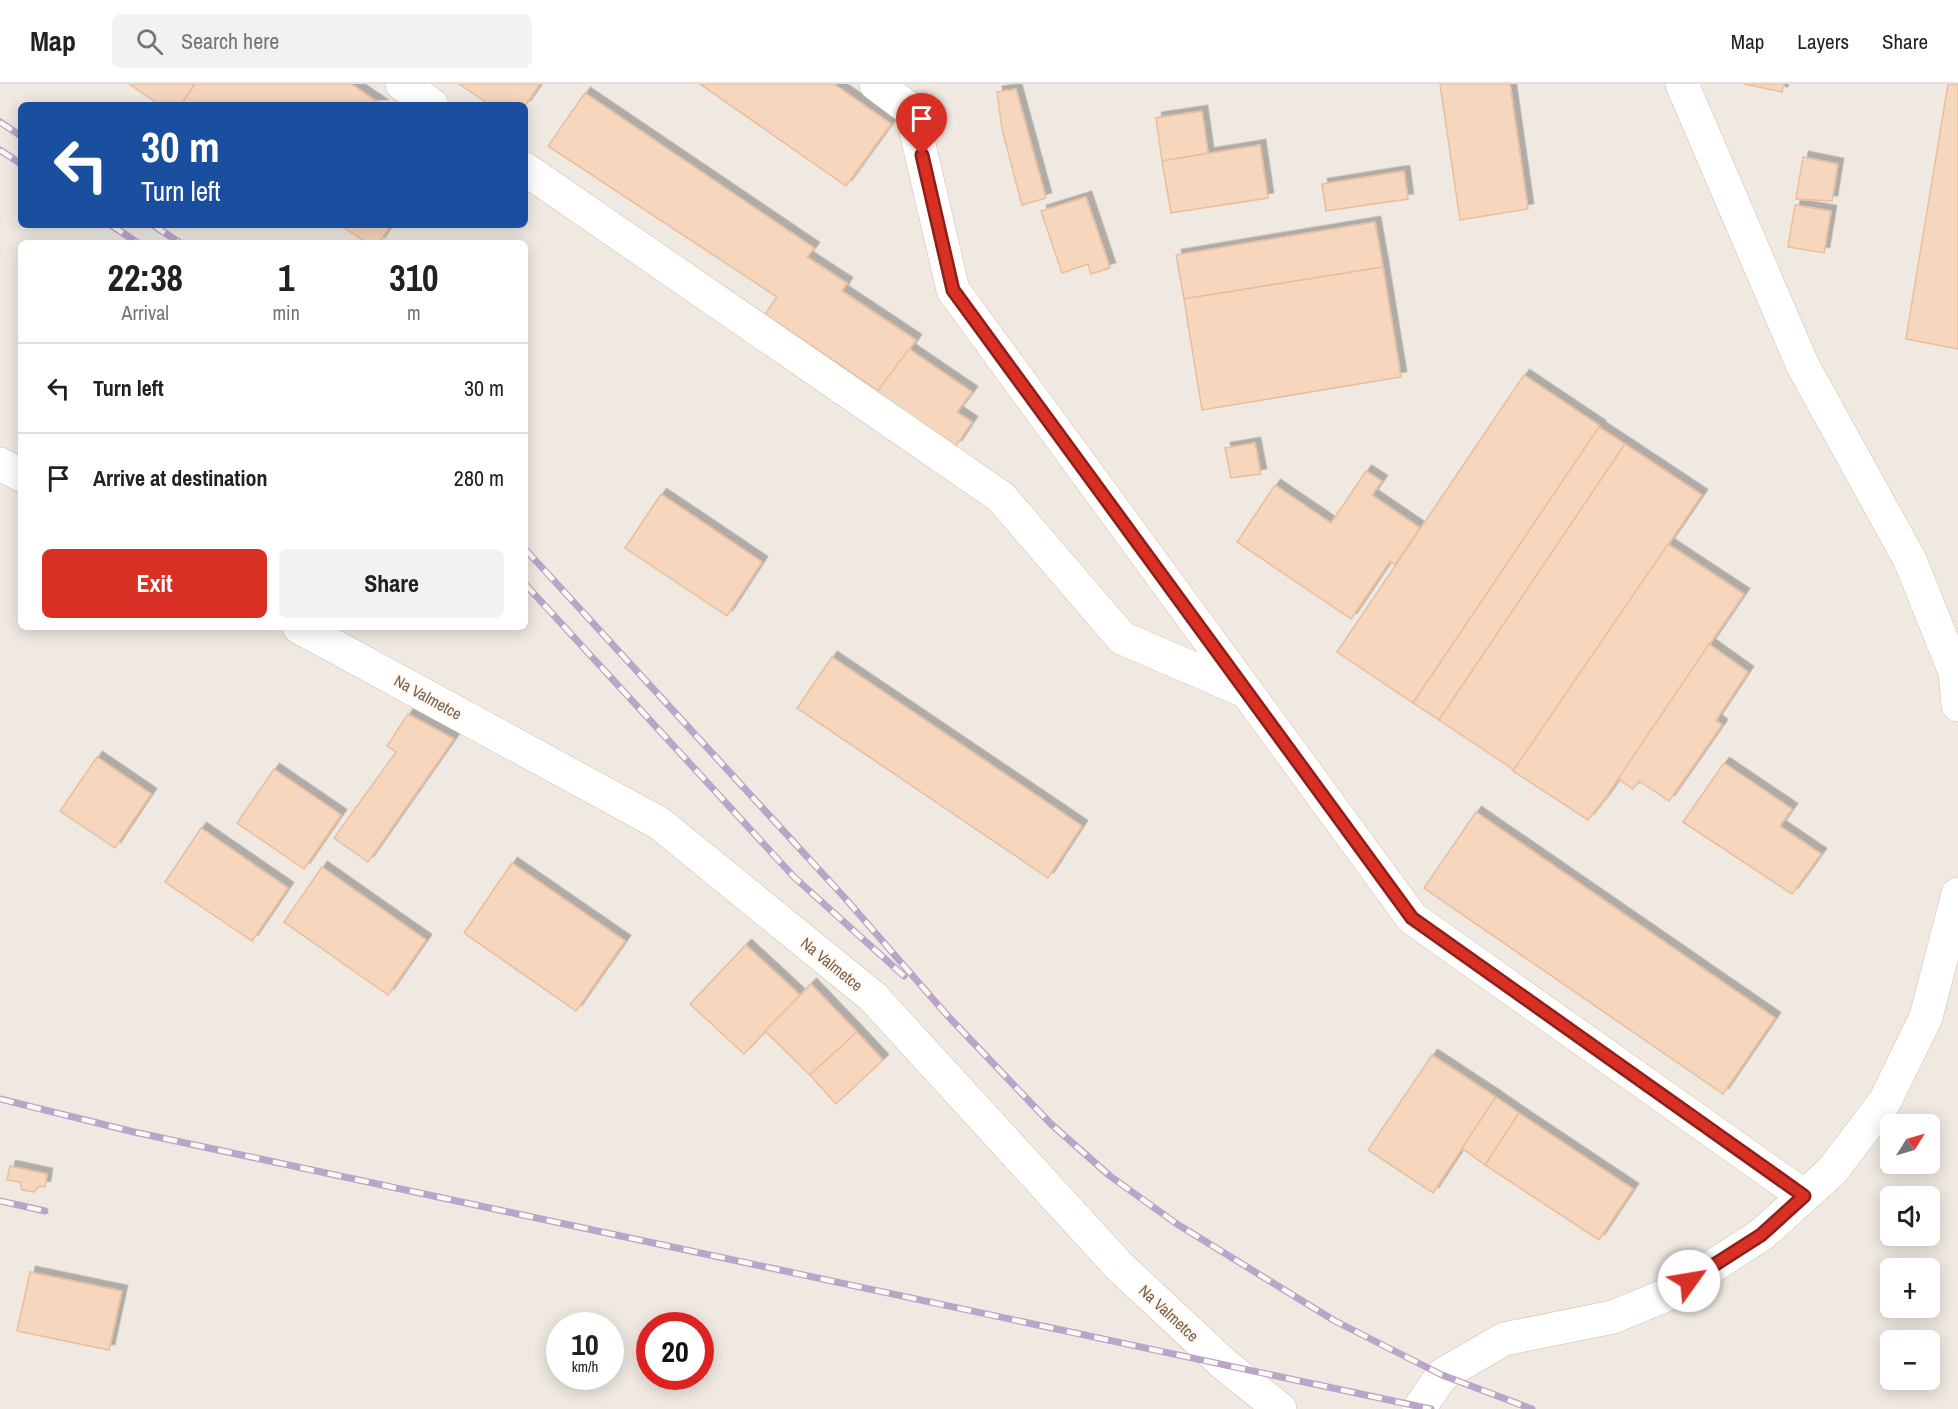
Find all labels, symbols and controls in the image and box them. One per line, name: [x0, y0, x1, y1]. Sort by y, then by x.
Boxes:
search box: [112, 14, 532, 68]
text: Map: [30, 22, 76, 60]
icon: search: [133, 25, 166, 58]
text: Search here: [181, 26, 279, 56]
text: Map: [1731, 27, 1764, 56]
text: Layers: [1797, 27, 1849, 56]
text: Share: [1882, 27, 1928, 56]
pin: [896, 93, 947, 155]
icon: arrive: [905, 102, 938, 135]
text: 30 m: [141, 119, 220, 175]
icon: left: [42, 126, 120, 204]
text: Turn left: [141, 173, 220, 209]
text: 22:38: [107, 254, 183, 302]
text: 1: [278, 254, 294, 302]
text: 310: [389, 254, 439, 302]
text: Arrival: [122, 299, 169, 326]
text: min: [272, 299, 300, 326]
text: m: [407, 299, 421, 326]
icon: left: [42, 372, 75, 405]
text: Turn left: [93, 373, 164, 403]
text: 30 m: [464, 373, 504, 403]
icon: arrive: [42, 462, 75, 495]
text: Arrive at destination: [93, 463, 267, 493]
text: 280 m: [454, 463, 504, 493]
button: Exit: [42, 549, 267, 618]
button: Share: [279, 549, 504, 618]
street label: Na Valmetce: [390, 669, 466, 725]
street label: Na Valmetce: [796, 932, 868, 996]
north arrow: [1880, 1114, 1940, 1174]
map controls: [1880, 1114, 1940, 1390]
button: sound: [1880, 1186, 1940, 1246]
position arrow: [1657, 1249, 1721, 1313]
button: +: [1880, 1258, 1940, 1318]
street label: Na Valmetce: [1134, 1280, 1204, 1346]
speed limit sign: 20: [636, 1312, 714, 1390]
text: 10: [571, 1324, 599, 1364]
button: −: [1880, 1330, 1940, 1390]
text: km/h: [572, 1356, 598, 1377]

